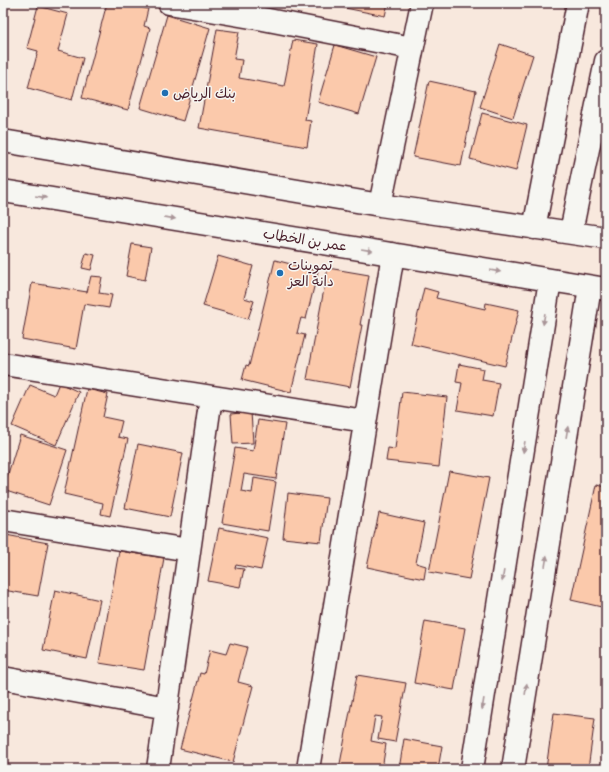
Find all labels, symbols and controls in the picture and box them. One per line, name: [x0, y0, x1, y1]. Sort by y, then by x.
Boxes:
place label: بنك الرياض: [173, 85, 236, 102]
marker: بنك الرياض: [160, 88, 170, 98]
one-way arrow: [35, 194, 48, 200]
one-way arrow: [164, 215, 176, 221]
street label: عمر بن الخطاب: [262, 225, 348, 255]
one-way arrow: [361, 247, 373, 253]
place label: تموينات دانة العز: [287, 257, 334, 290]
marker: تموينات دانة العز: [275, 268, 285, 278]
one-way arrow: [489, 268, 502, 274]
one-way arrow: [541, 313, 547, 325]
one-way arrow: [564, 426, 570, 438]
one-way arrow: [521, 441, 527, 453]
one-way arrow: [543, 555, 549, 567]
one-way arrow: [500, 570, 506, 582]
one-way arrow: [523, 683, 529, 695]
one-way arrow: [480, 698, 486, 710]

